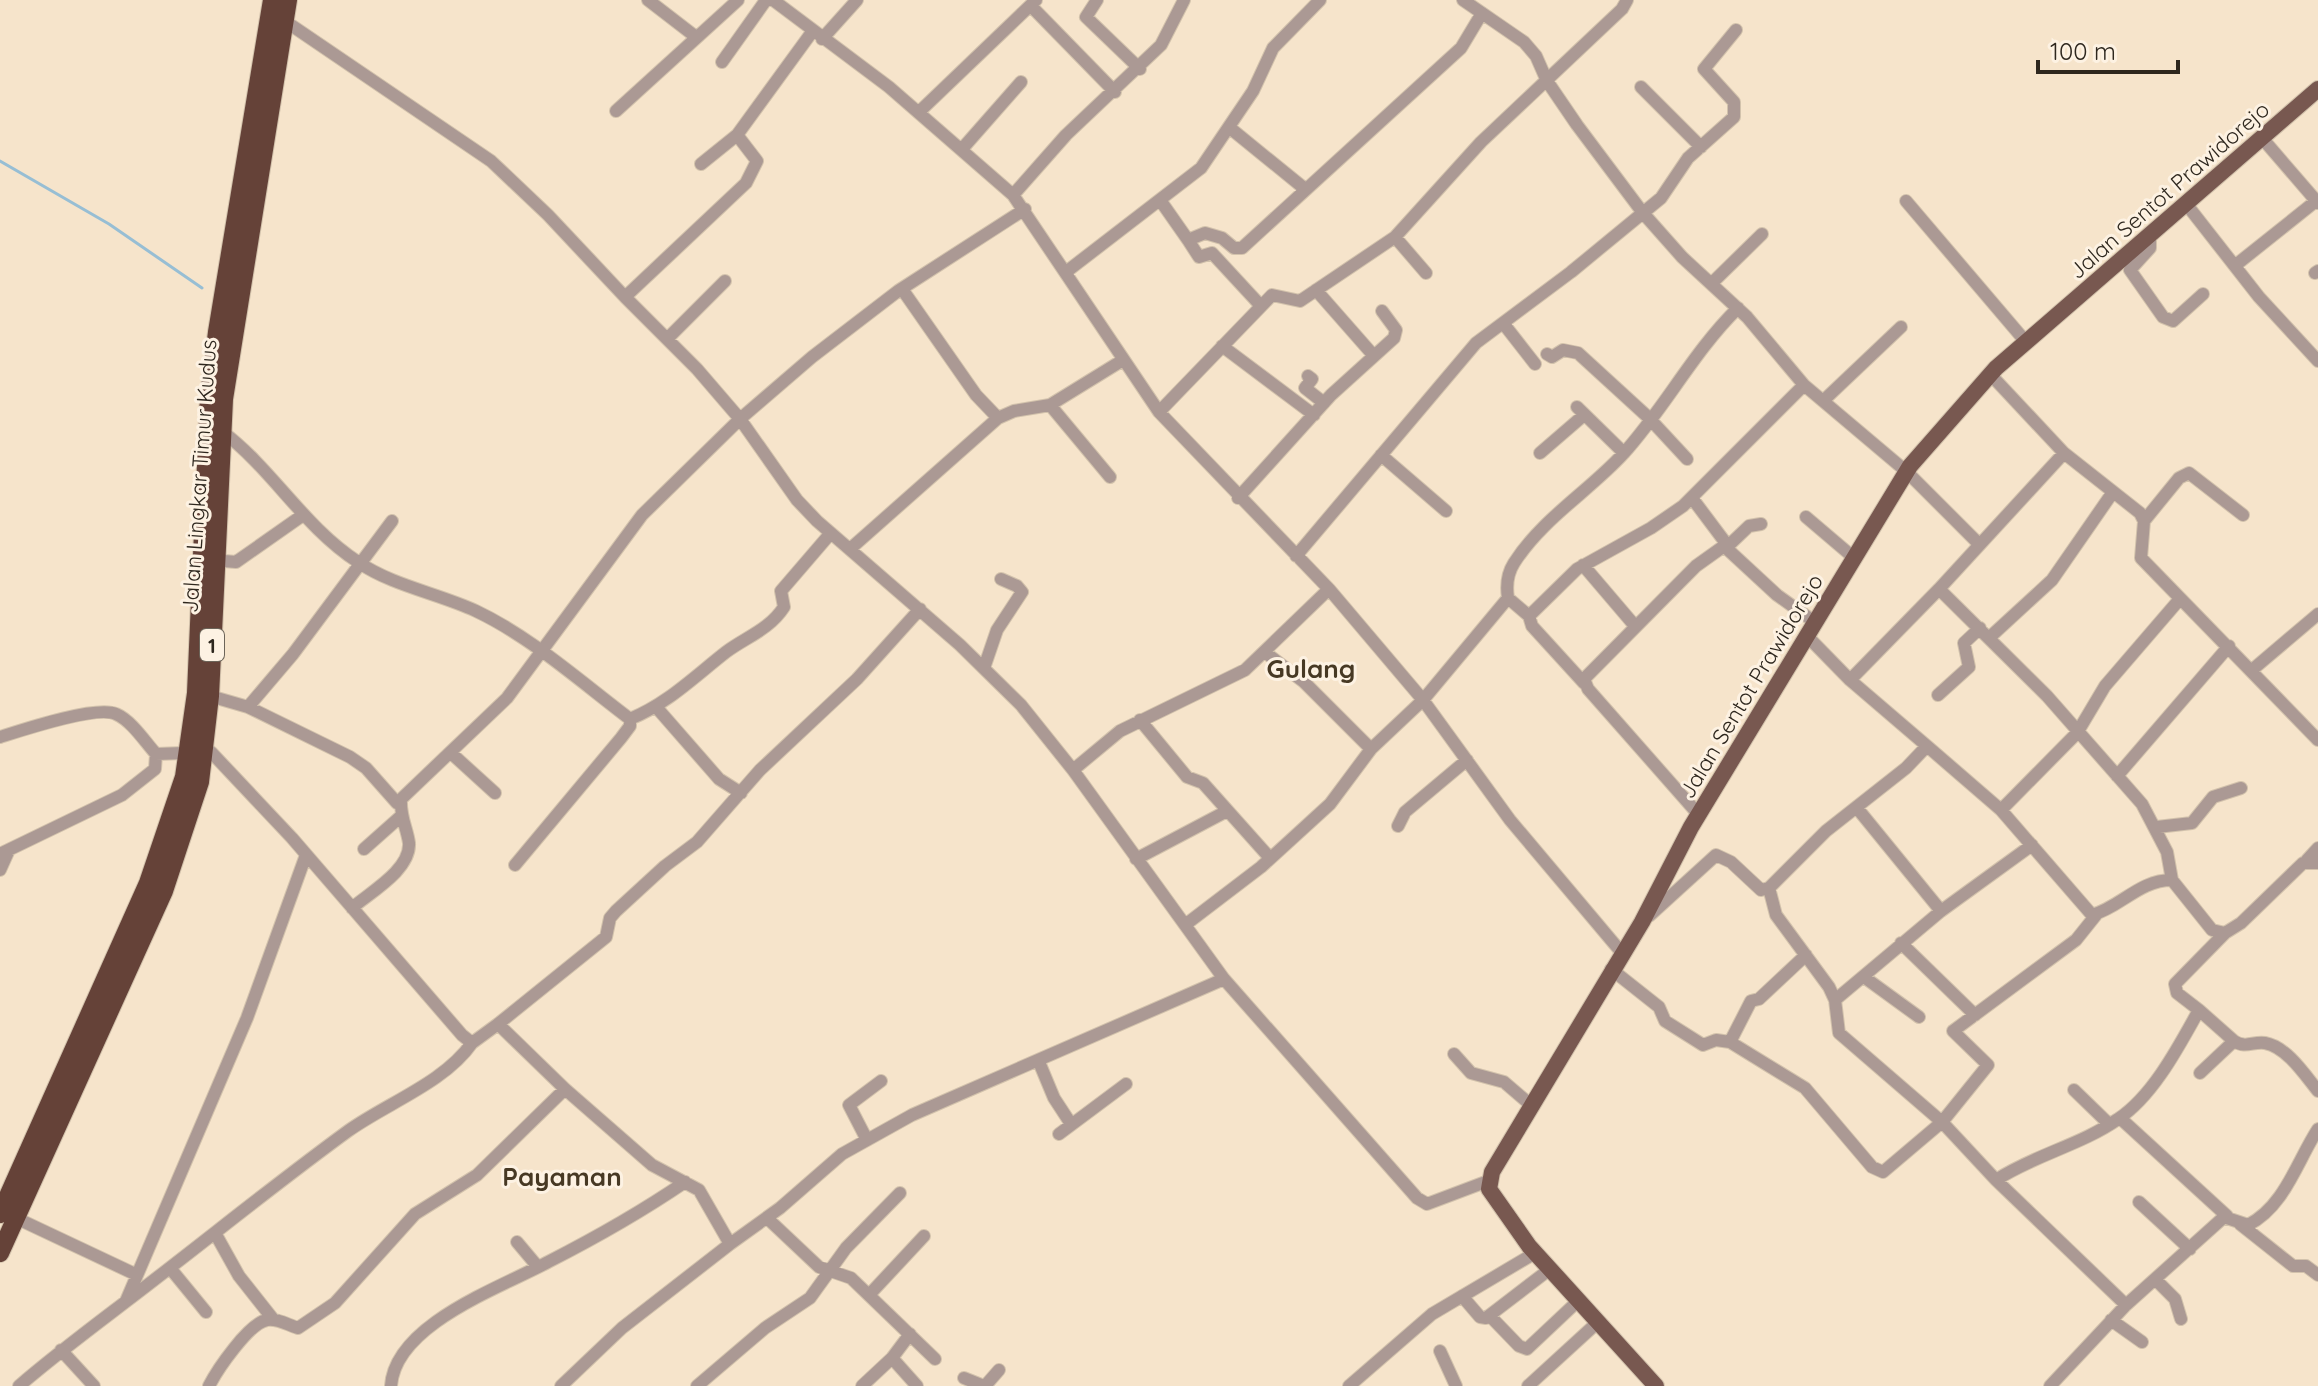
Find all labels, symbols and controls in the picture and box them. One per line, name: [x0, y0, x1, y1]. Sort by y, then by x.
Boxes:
scale bar: [2038, 24, 2178, 74]
text: 100 m: [2050, 36, 2116, 66]
street label: Jalan Sentot Prawidorejo: [2063, 95, 2275, 285]
street label: Jalan Lingkar Timur Kudus: [175, 338, 223, 614]
street label: Jalan Sentot Prawidorejo: [1673, 569, 1829, 803]
road number: 1: [200, 629, 224, 661]
district label: Gulang: [1267, 652, 1355, 685]
district label: Payaman: [502, 1160, 622, 1193]

